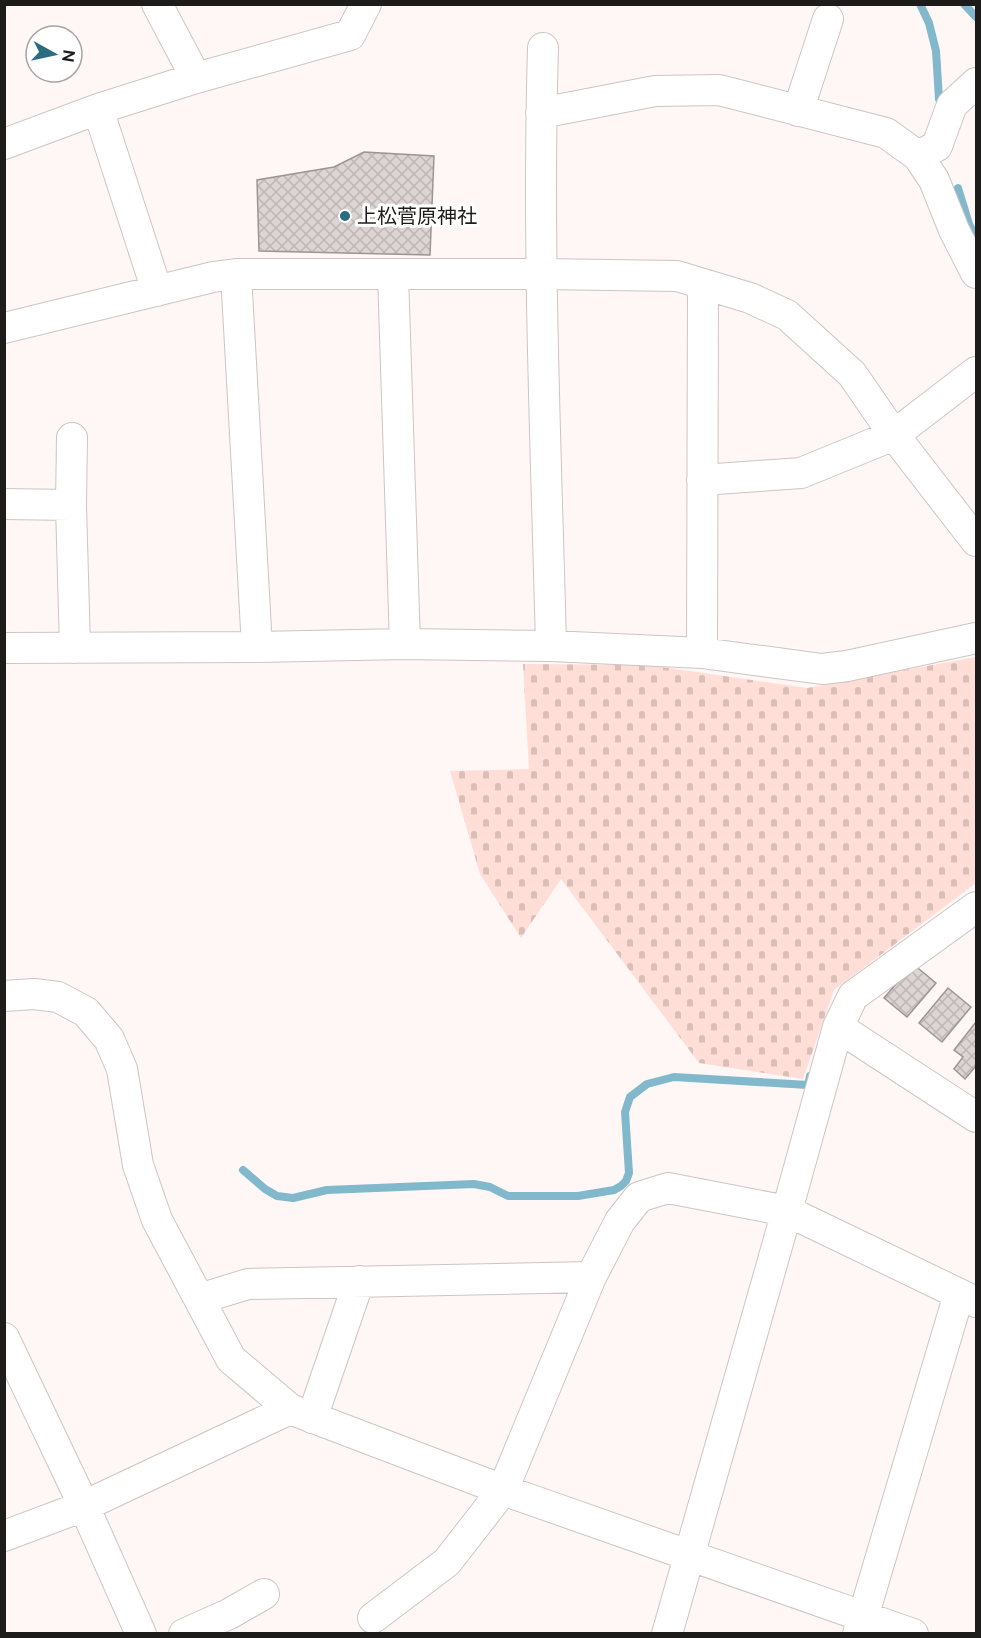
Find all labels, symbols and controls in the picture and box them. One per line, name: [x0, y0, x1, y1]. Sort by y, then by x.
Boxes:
north arrow: [24, 24, 84, 84]
text: N: [58, 48, 79, 64]
place label: 上松菅原神社: [357, 204, 477, 228]
marker: 上松菅原神社: [338, 209, 352, 223]

